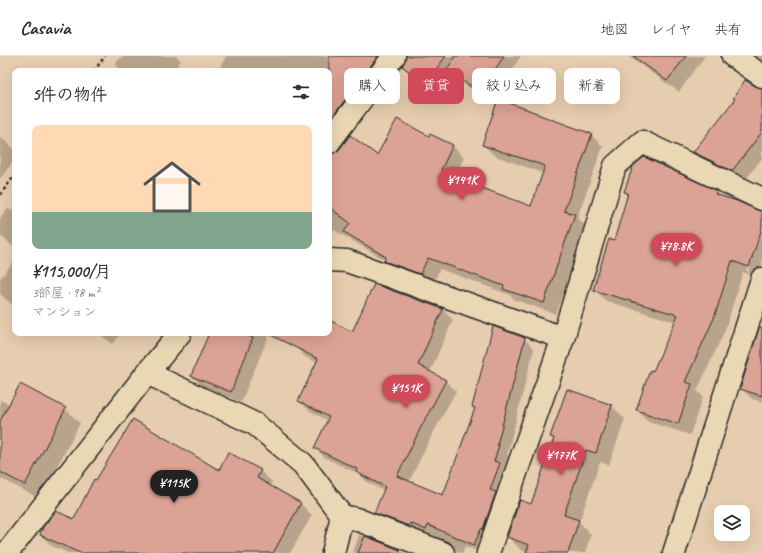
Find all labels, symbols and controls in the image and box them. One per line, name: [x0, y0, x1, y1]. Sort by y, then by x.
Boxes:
text: Casavia: [20, 16, 70, 40]
text: 地図: [601, 21, 629, 38]
text: レイヤ: [651, 21, 692, 38]
text: 共有: [714, 21, 742, 38]
chip: 購入: [344, 68, 400, 104]
chip: 賃貸: [408, 68, 464, 104]
chip: 絞り込み: [472, 68, 556, 104]
chip: 新着: [564, 68, 620, 104]
icon: filters: [290, 81, 312, 103]
text: 5件の物件: [32, 84, 107, 105]
icon: home: [136, 151, 208, 223]
pin: ¥141K: [434, 167, 490, 201]
text: ¥141K: [447, 172, 477, 188]
pin: ¥78.8K: [643, 233, 709, 267]
text: ¥78.8K: [660, 238, 692, 254]
text: ¥115,000/月: [32, 261, 111, 282]
text: 3部屋 · 98 m²: [32, 285, 99, 301]
text: マンション: [32, 304, 96, 320]
pin: ¥151K: [378, 375, 434, 409]
text: ¥151K: [391, 380, 421, 396]
pin: ¥177K: [533, 442, 589, 476]
text: ¥177K: [546, 447, 576, 463]
pin: ¥115K: [146, 470, 202, 504]
text: ¥115K: [159, 475, 189, 491]
map controls: [714, 505, 750, 541]
button: layers: [714, 505, 750, 541]

